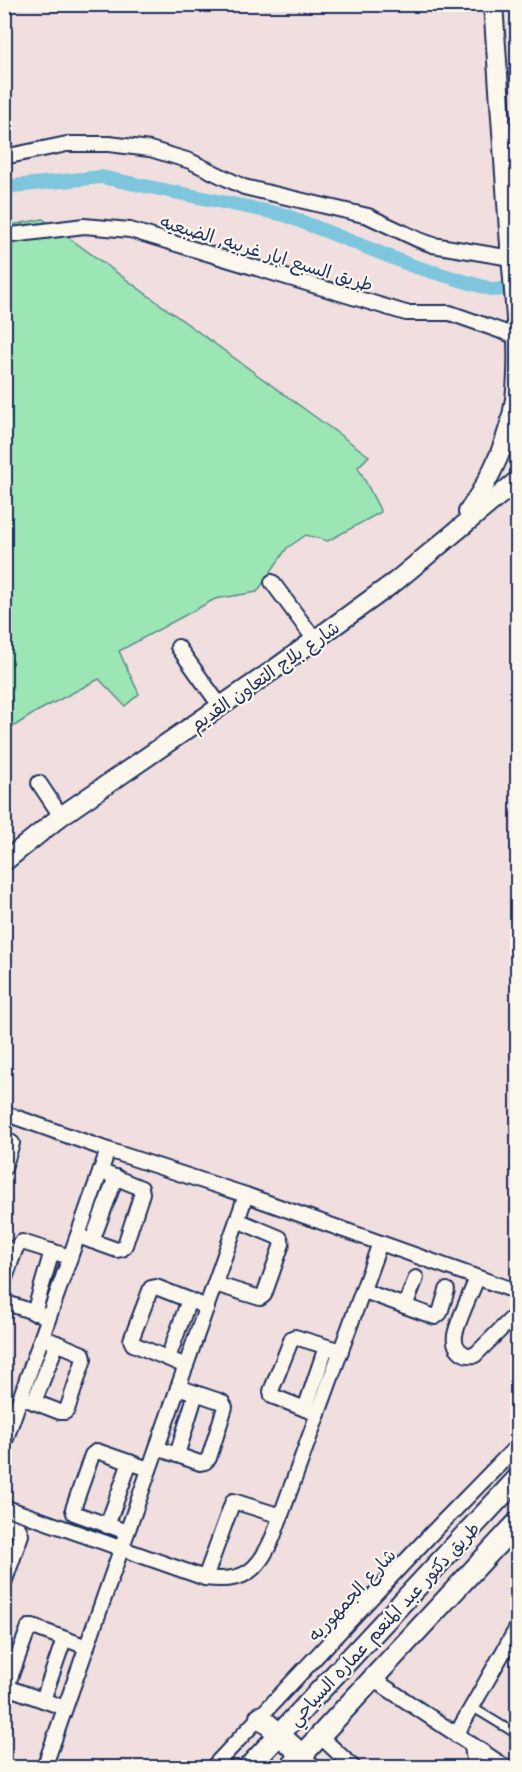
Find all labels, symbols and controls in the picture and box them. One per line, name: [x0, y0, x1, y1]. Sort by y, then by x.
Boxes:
street label: طريق السبع ابار غربيه, الضبعيه: [157, 207, 377, 298]
street label: شارع بلاج التعاون القديم: [184, 613, 346, 739]
street label: طريق دكتور عبد المنعم عماره السياحي: [281, 1515, 488, 1734]
street label: شارع الجمهوريه: [301, 1541, 401, 1647]

